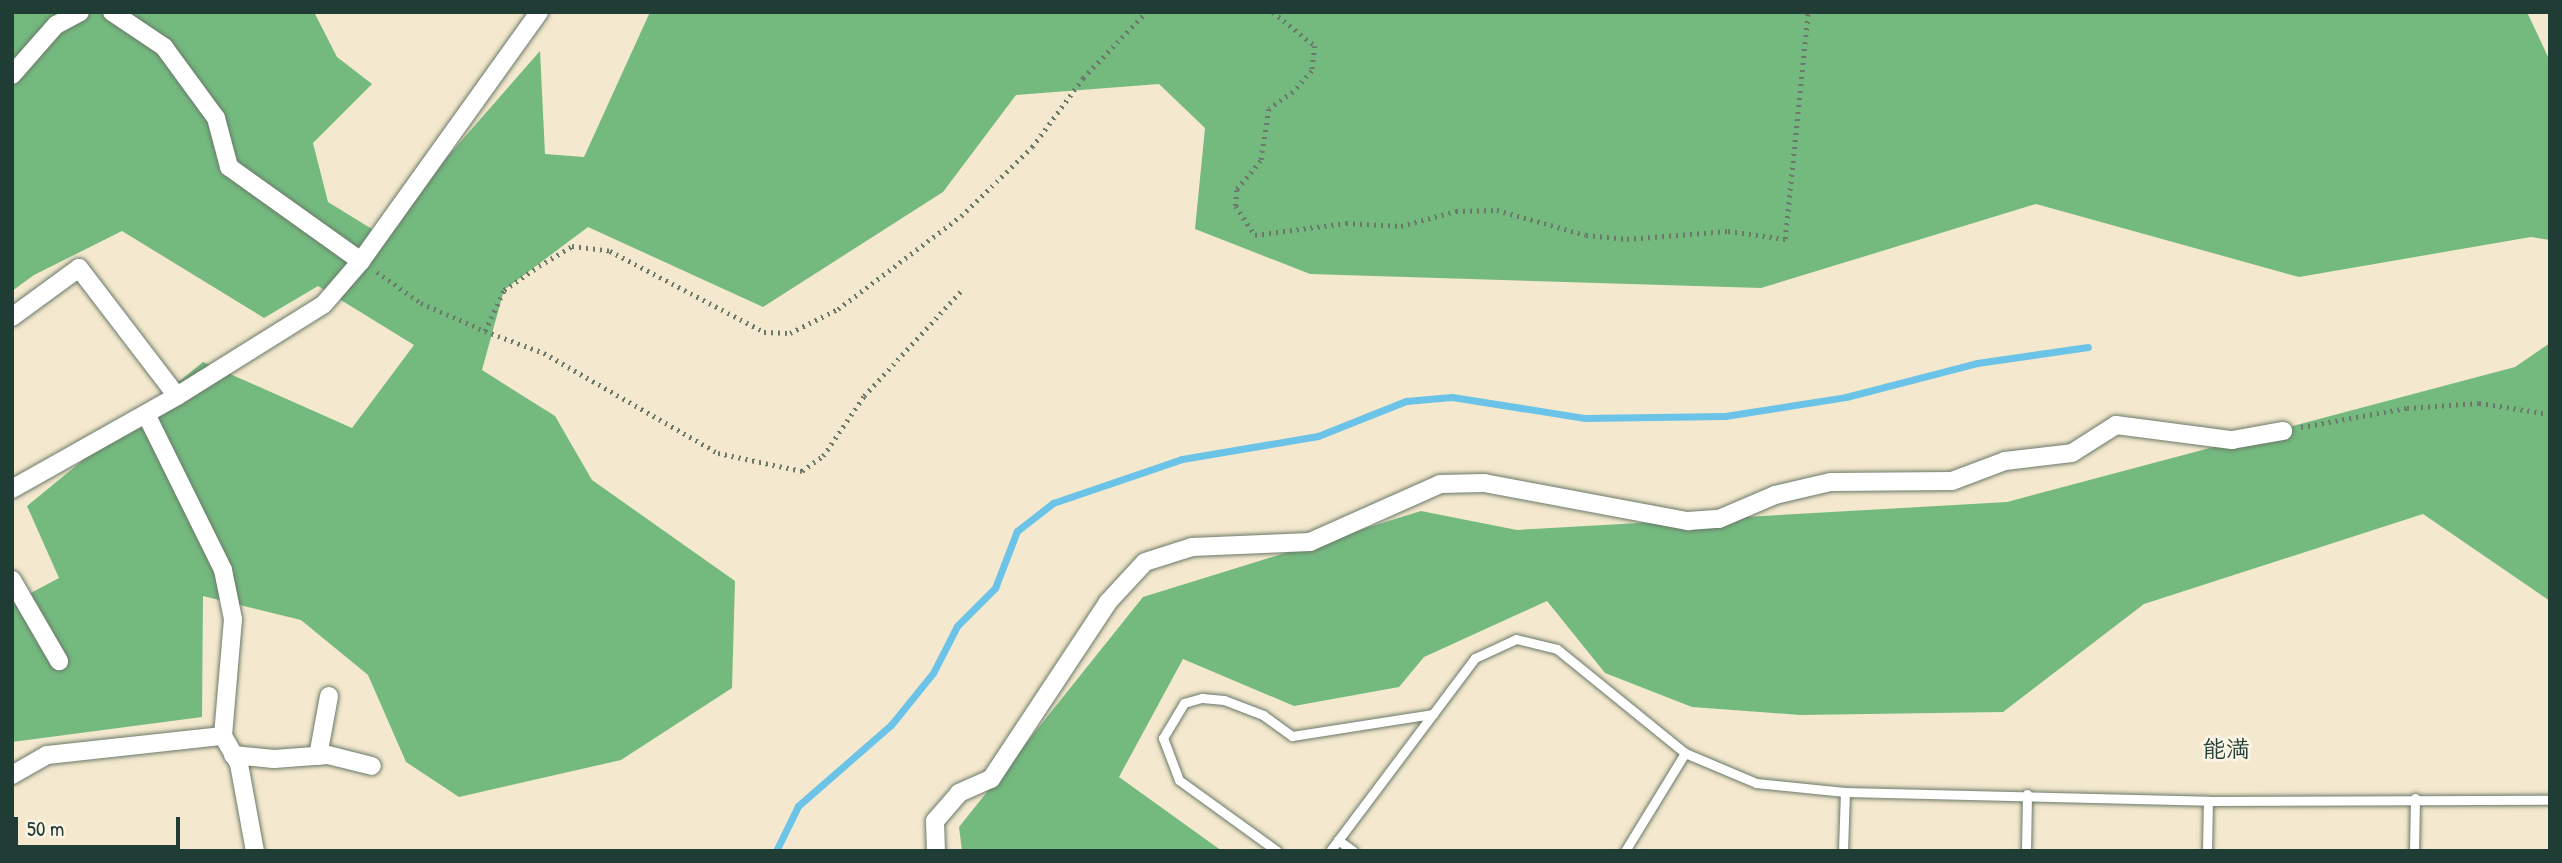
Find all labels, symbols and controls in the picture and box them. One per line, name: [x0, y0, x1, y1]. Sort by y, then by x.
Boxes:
district label: 能満: [2202, 735, 2250, 763]
scale bar: [18, 804, 184, 848]
text: 50 m: [27, 814, 64, 843]

